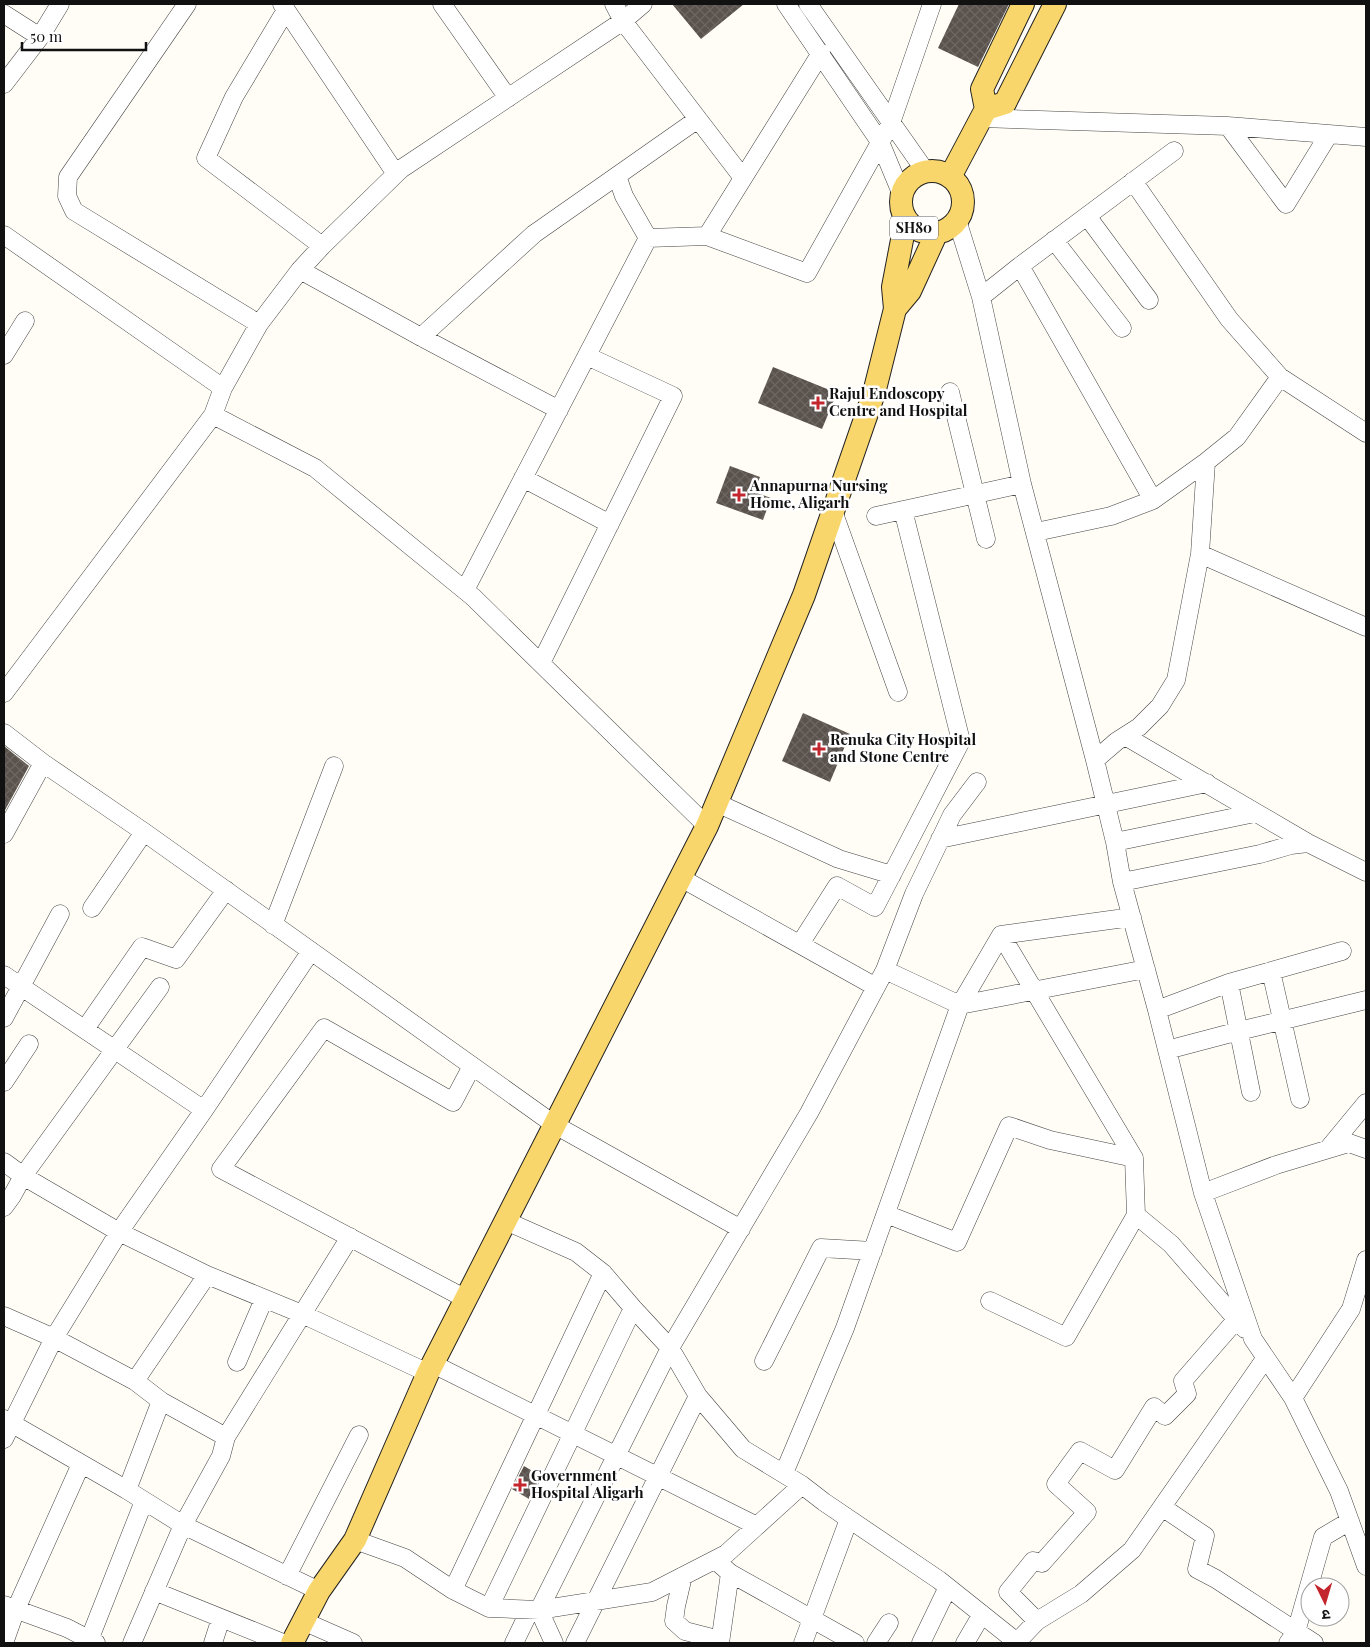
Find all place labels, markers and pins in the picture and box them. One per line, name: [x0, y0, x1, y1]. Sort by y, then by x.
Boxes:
place label: Rajul Endoscopy Centre and Hospital: [829, 383, 968, 420]
marker: Rajul Endoscopy Centre and Hospital: [811, 396, 825, 410]
place label: Annapurna Nursing Home, Aligarh: [749, 475, 888, 512]
marker: Annapurna Nursing Home, Aligarh: [732, 488, 746, 502]
place label: Renuka City Hospital and Stone Centre: [830, 729, 976, 766]
marker: Renuka City Hospital and Stone Centre: [812, 742, 826, 756]
place label: Government Hospital Aligarh: [531, 1465, 644, 1502]
marker: Government Hospital Aligarh: [513, 1478, 527, 1492]

